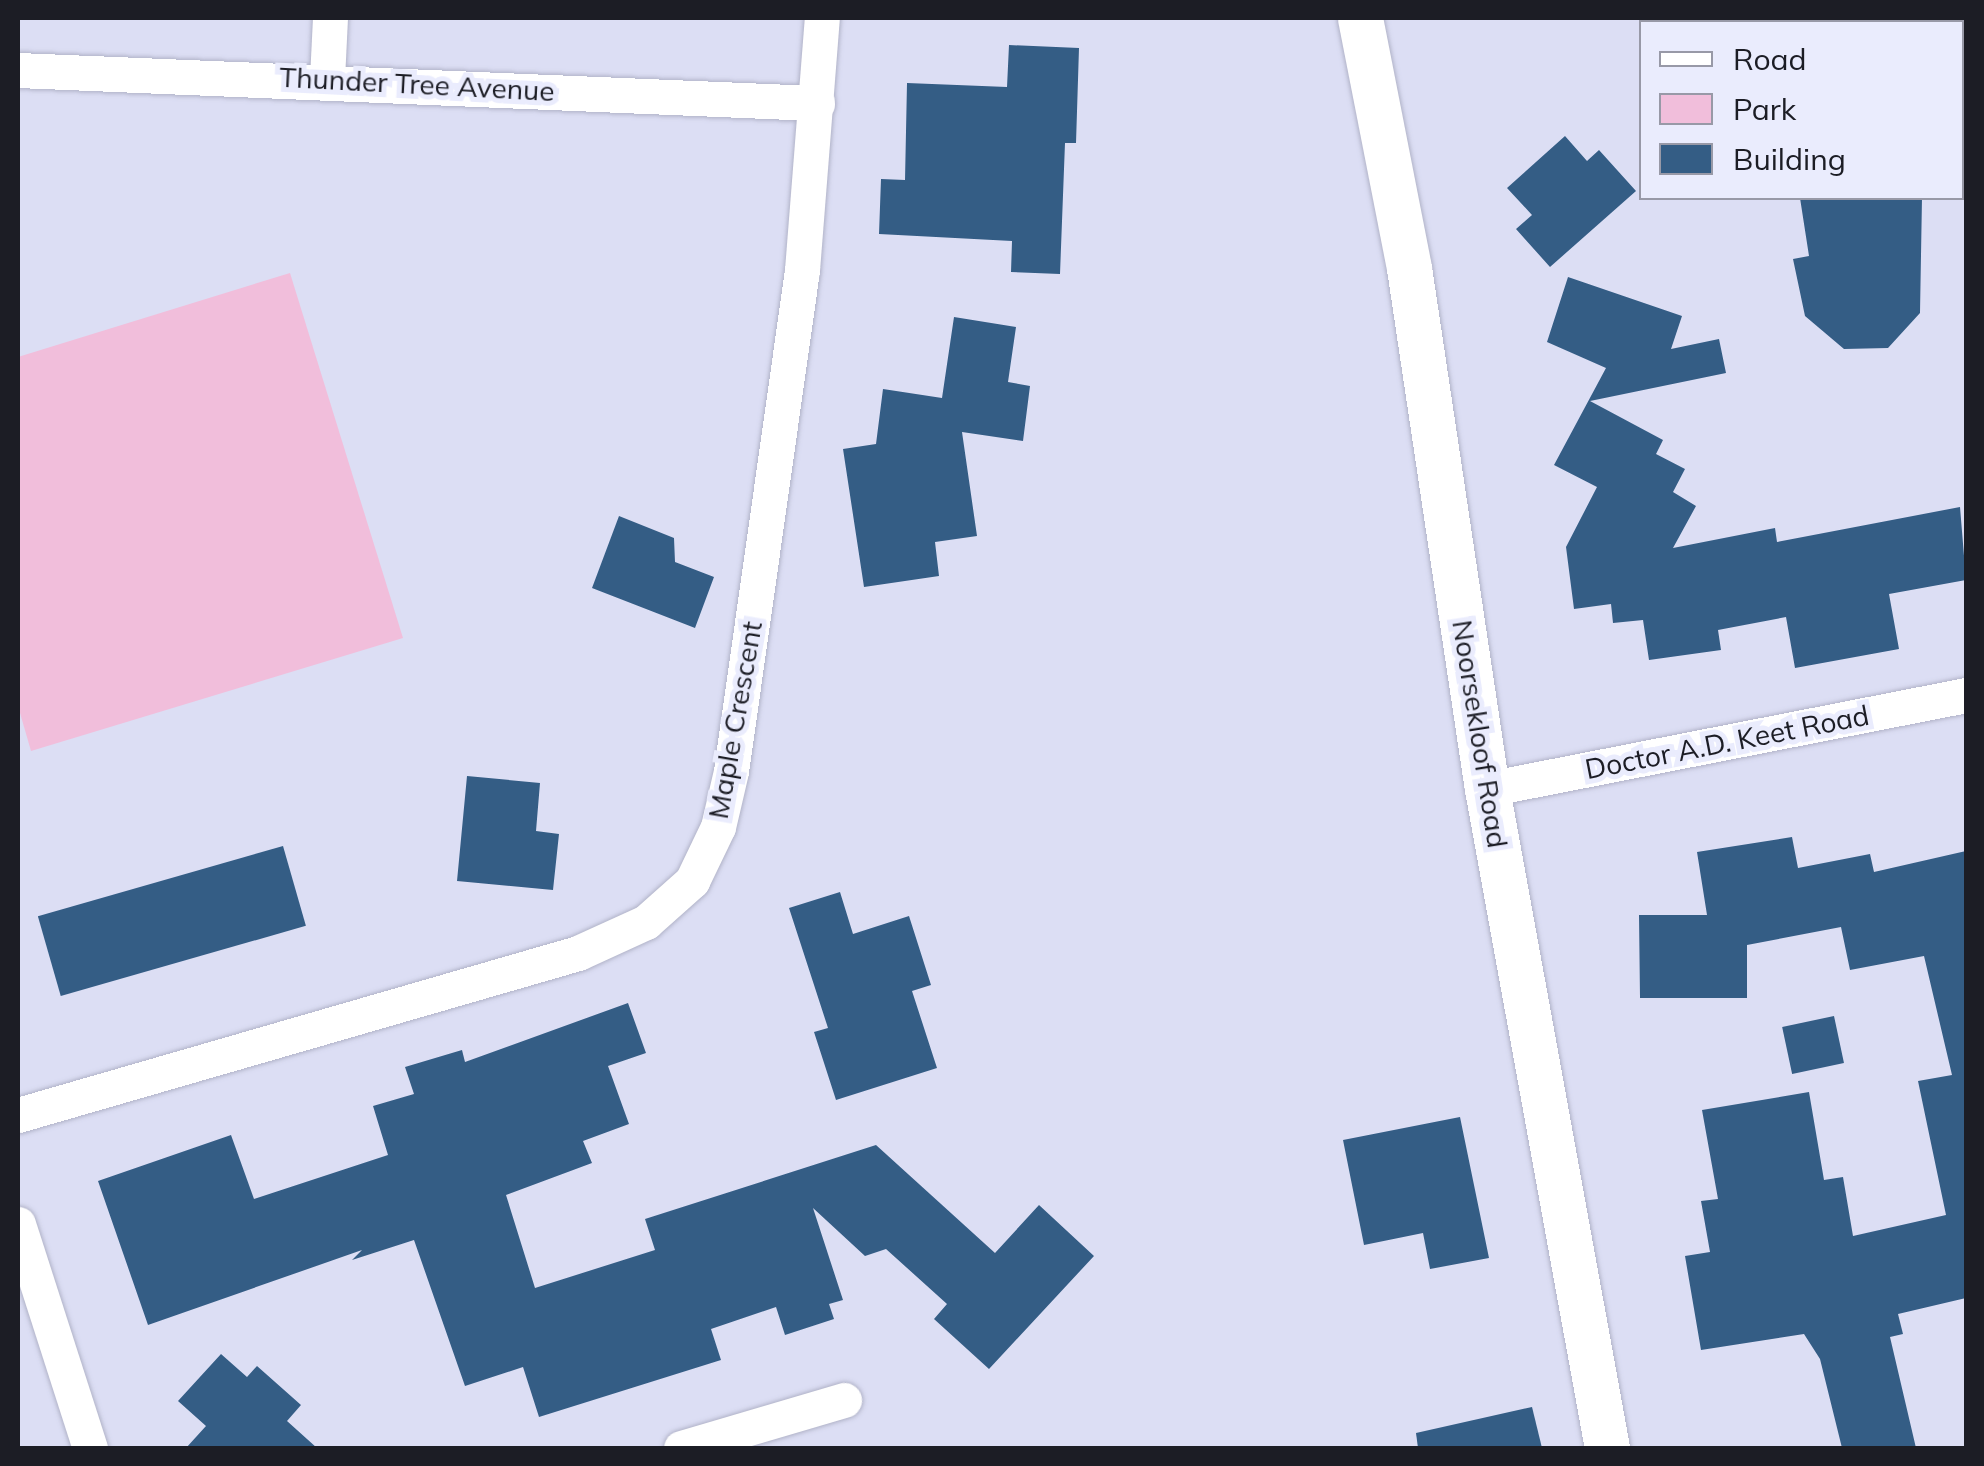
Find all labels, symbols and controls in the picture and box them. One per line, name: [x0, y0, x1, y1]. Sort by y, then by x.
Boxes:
legend: [1639, 20, 1964, 200]
text: Road: [1733, 40, 1807, 78]
street label: Thunder Tree Avenue: [279, 60, 555, 108]
text: Park: [1733, 90, 1796, 128]
text: Building: [1733, 140, 1846, 178]
street label: Noorsekloof Road: [1445, 618, 1515, 850]
street label: Maple Crescent: [701, 619, 769, 821]
street label: Doctor A.D. Keet Road: [1582, 698, 1872, 786]

